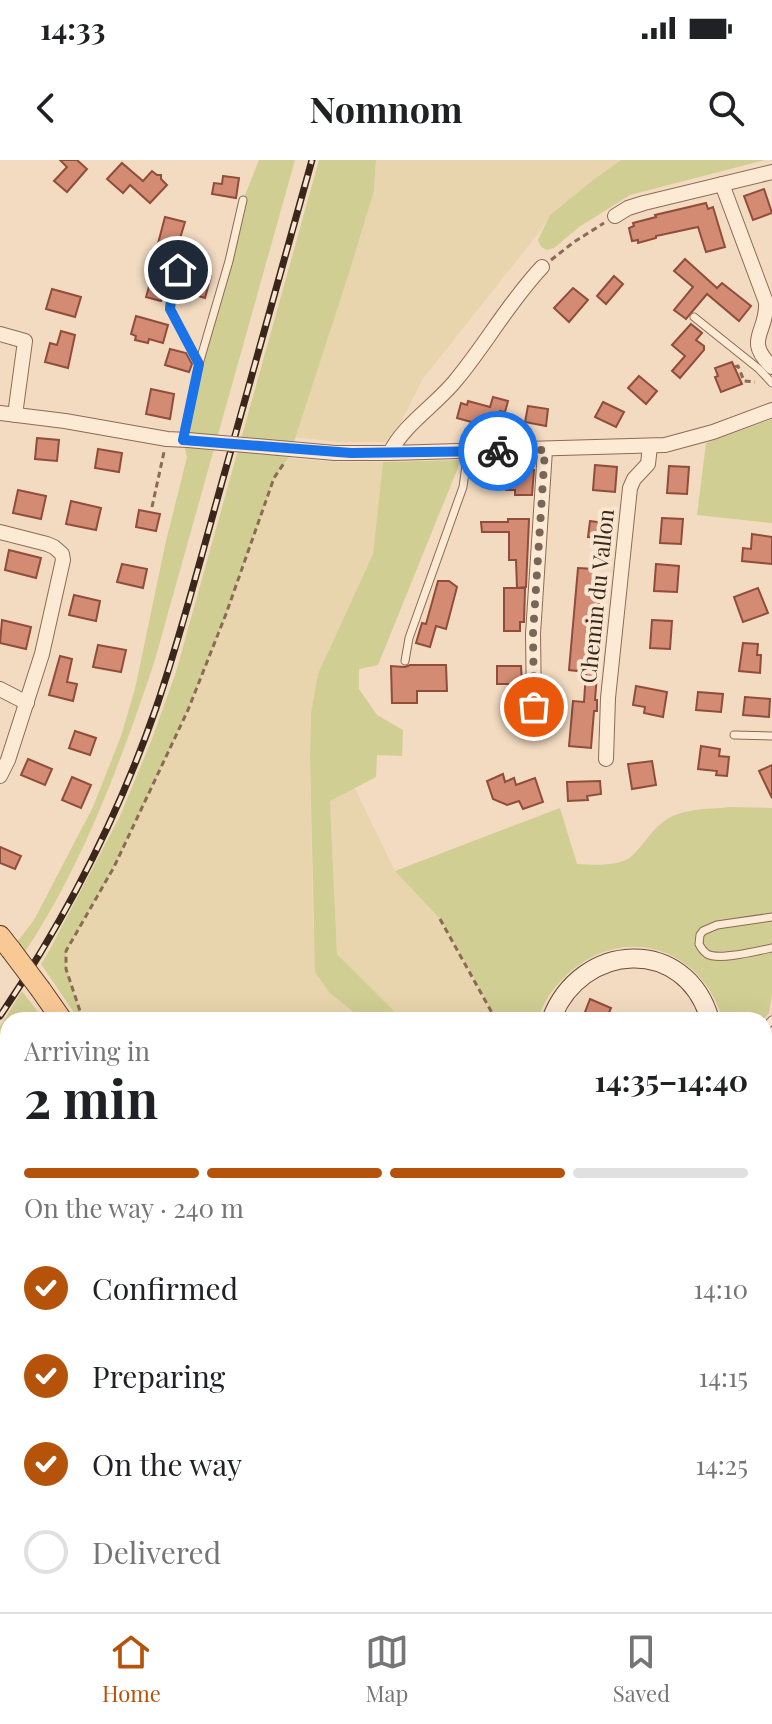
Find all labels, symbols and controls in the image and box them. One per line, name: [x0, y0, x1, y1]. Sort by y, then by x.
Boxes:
text: 14:33: [40, 8, 105, 48]
text: Nomnom: [309, 84, 463, 132]
icon: back: [24, 86, 68, 130]
icon: search: [704, 86, 748, 130]
pin: [144, 236, 212, 304]
icon: home: [156, 248, 200, 292]
courier: [458, 411, 538, 491]
icon: bike: [476, 429, 520, 473]
street label: Chemin du Vallon: [572, 507, 620, 685]
pin: [500, 673, 568, 741]
icon: bag: [512, 685, 556, 729]
text: Arriving in: [24, 1033, 150, 1068]
text: 14:35–14:40: [595, 1060, 748, 1100]
text: 2 min: [24, 1063, 158, 1132]
text: On the way · 240 m: [24, 1190, 244, 1225]
icon: check: [24, 1266, 68, 1310]
text: Confirmed: [92, 1268, 238, 1308]
text: 14:10: [693, 1271, 748, 1306]
icon: check: [24, 1354, 68, 1398]
text: Preparing: [92, 1356, 225, 1396]
text: 14:15: [699, 1359, 748, 1394]
icon: check: [24, 1442, 68, 1486]
text: On the way: [92, 1444, 242, 1484]
text: 14:25: [695, 1447, 748, 1482]
text: Delivered: [92, 1532, 221, 1572]
tab: Home: [102, 1630, 161, 1708]
tab: Map: [365, 1630, 409, 1708]
tab: Saved: [613, 1630, 670, 1708]

